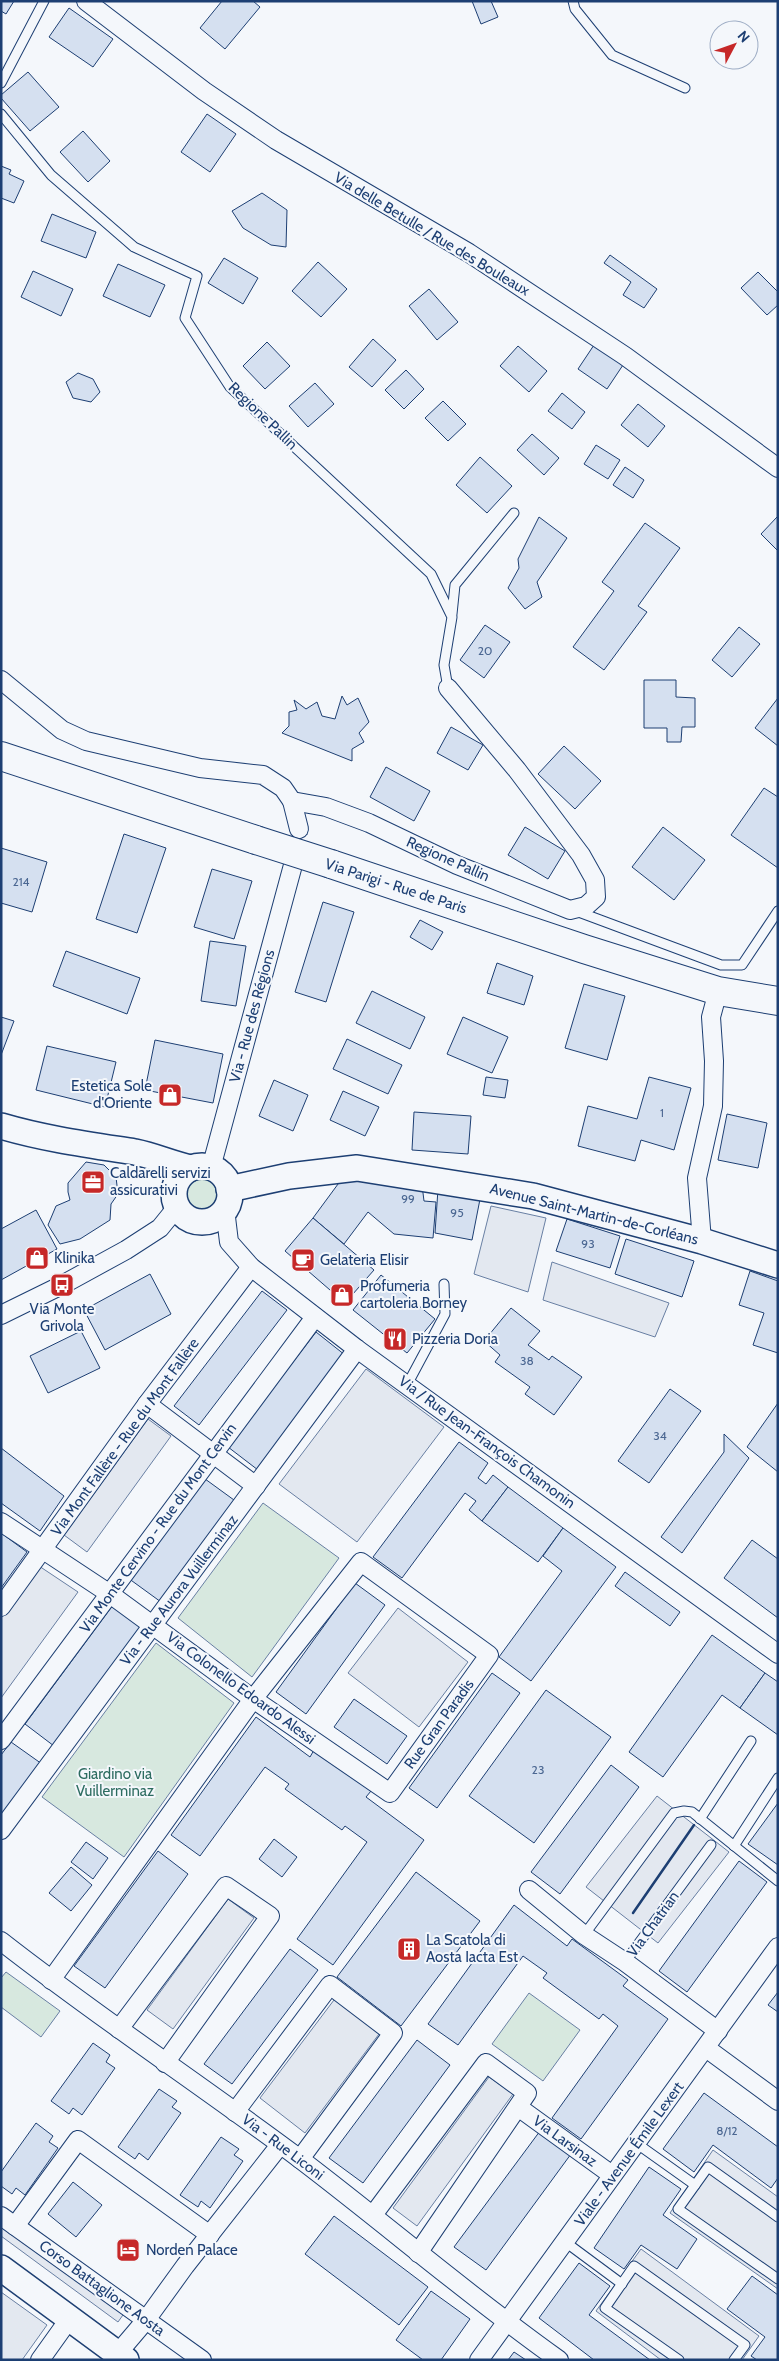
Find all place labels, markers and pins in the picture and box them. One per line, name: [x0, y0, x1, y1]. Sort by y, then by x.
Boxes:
place label: Estetica Sole d'Oriente: [71, 1077, 152, 1112]
shop icon: Estetica Sole d'Oriente: [157, 1082, 183, 1108]
place label: Caldarelli servizi assicurativi: [110, 1164, 211, 1199]
office icon: Caldarelli servizi assicurativi: [80, 1169, 106, 1195]
shop icon: Klinika: [24, 1245, 50, 1271]
cafe icon: Gelateria Elisir: [290, 1247, 316, 1273]
place label: Klinika: [54, 1249, 95, 1267]
place label: Gelateria Elisir: [320, 1251, 409, 1269]
bus stop icon: Via Monte Grivola: [49, 1272, 75, 1298]
place label: Profumeria cartoleria Borney: [360, 1277, 468, 1312]
shop icon: Profumeria cartoleria Borney: [329, 1282, 355, 1308]
place label: Via Monte Grivola: [30, 1300, 95, 1335]
restaurant icon: Pizzeria Doria: [382, 1326, 408, 1352]
place label: Pizzeria Doria: [412, 1330, 499, 1348]
place label: La Scatola di Aosta Iacta Est: [426, 1931, 518, 1966]
building icon: La Scatola di Aosta Iacta Est: [396, 1936, 422, 1962]
hotel icon: Norden Palace: [115, 2237, 141, 2263]
place label: Norden Palace: [146, 2241, 238, 2259]

